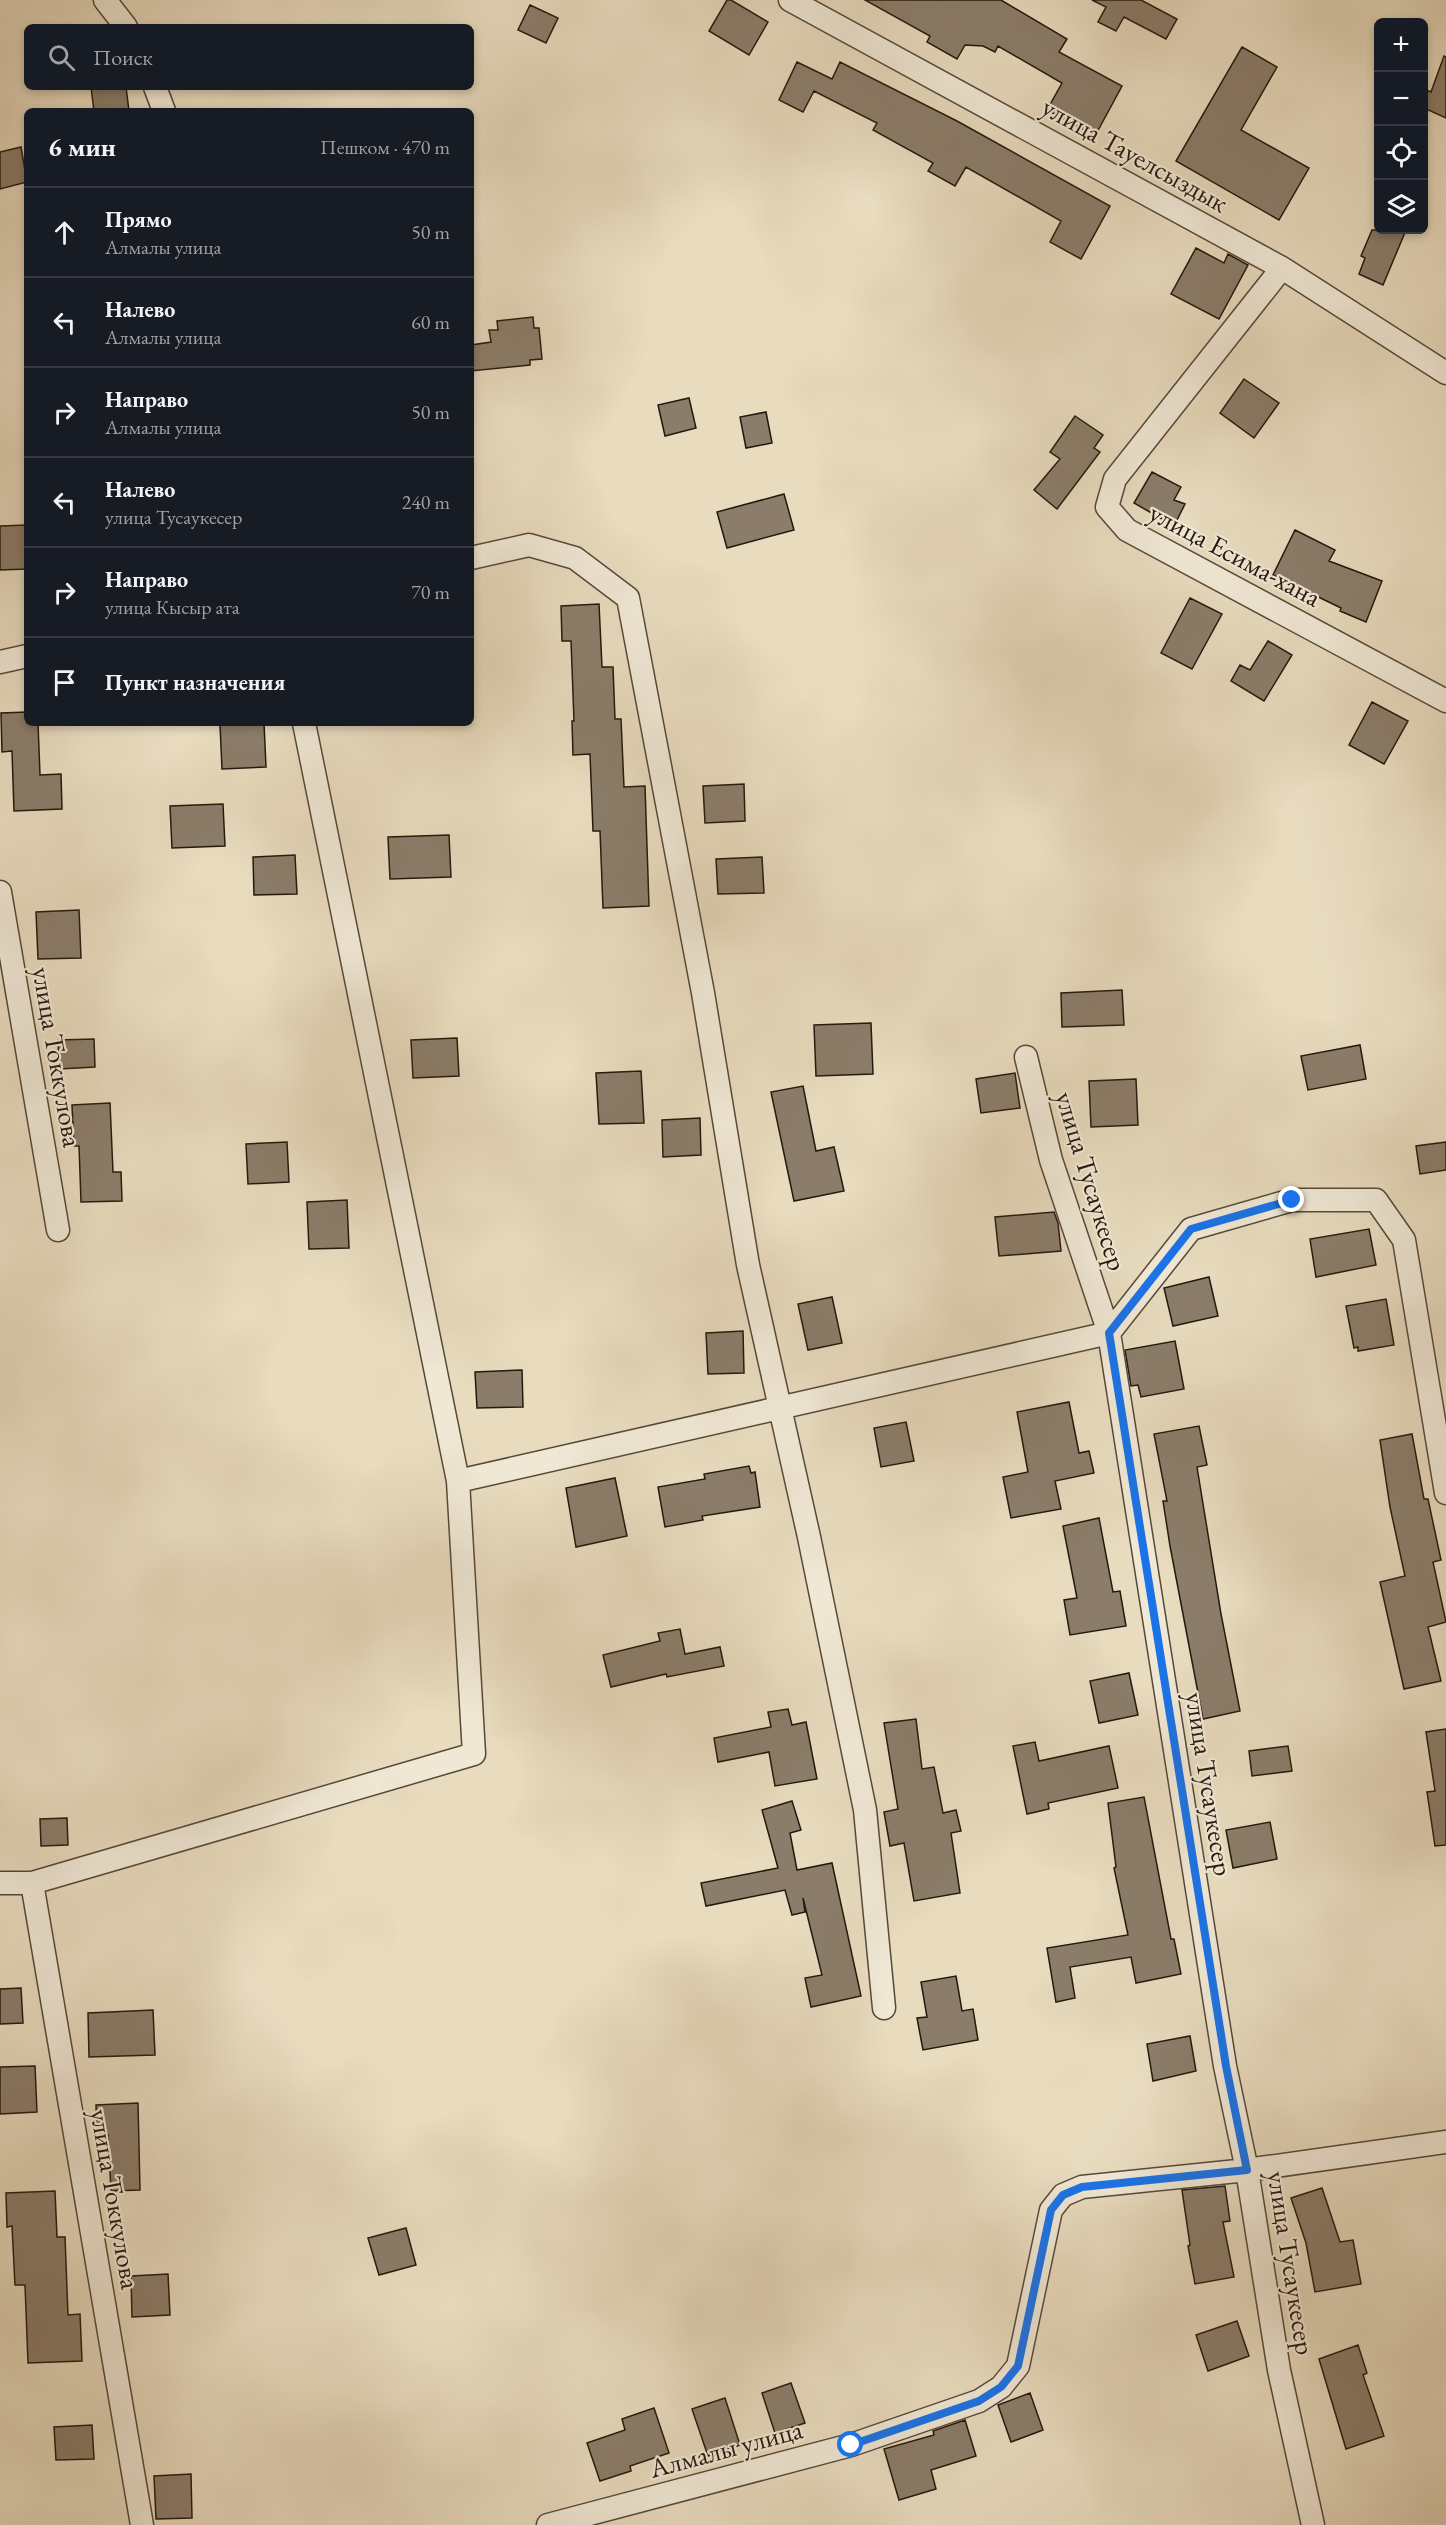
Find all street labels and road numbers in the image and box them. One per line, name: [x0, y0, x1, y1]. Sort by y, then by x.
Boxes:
street label: улица Тауелсыздык: [1036, 89, 1235, 220]
street label: улица Есима-хана: [1143, 495, 1327, 615]
street label: улица Токкулова: [24, 964, 91, 1150]
street label: улица Тусаукесер: [1048, 1087, 1135, 1275]
street label: улица Тусаукесер: [1178, 1690, 1241, 1878]
street label: улица Токкулова: [82, 2106, 149, 2292]
street label: улица Тусаукесер: [1260, 2169, 1323, 2357]
street label: Алмалы улица: [644, 2411, 807, 2486]

